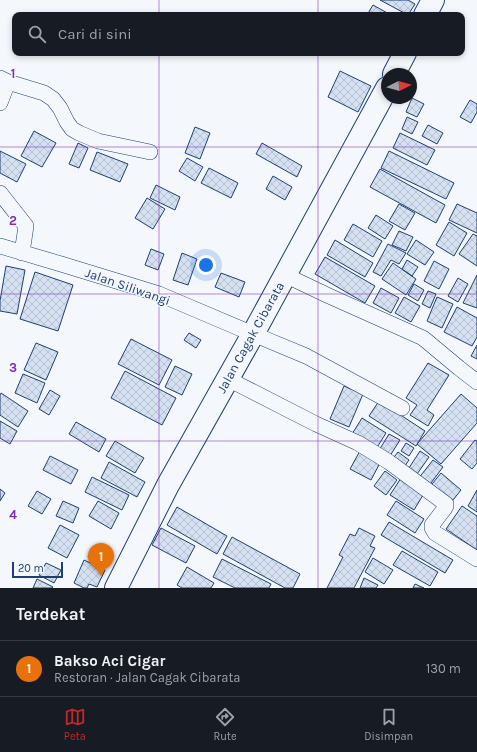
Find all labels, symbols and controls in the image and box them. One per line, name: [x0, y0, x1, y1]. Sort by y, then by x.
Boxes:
search box: [12, 12, 465, 56]
icon: search: [26, 23, 48, 45]
text: Cari di sini: [58, 25, 132, 43]
text: 1: [11, 66, 15, 81]
north arrow: [381, 68, 417, 104]
text: 2: [9, 213, 17, 228]
your location: [196, 255, 216, 275]
street label: Jalan Siliwangi: [83, 265, 172, 308]
street label: Jalan Cagak Cibarata: [214, 279, 287, 395]
text: 3: [9, 360, 17, 375]
text: 4: [9, 507, 17, 522]
pin: 1: [88, 543, 114, 576]
scale bar: [12, 560, 63, 579]
text: 20 m: [18, 562, 44, 575]
text: Terdekat: [16, 604, 85, 624]
text: Bakso Aci Cigar: [54, 652, 165, 670]
text: 1: [27, 661, 31, 676]
text: 130 m: [426, 661, 461, 676]
text: Restoran · Jalan Cagak Cibarata: [54, 670, 240, 685]
tab: Peta: [64, 706, 86, 743]
tab: Rute: [213, 706, 237, 743]
tab: Disimpan: [364, 706, 413, 743]

